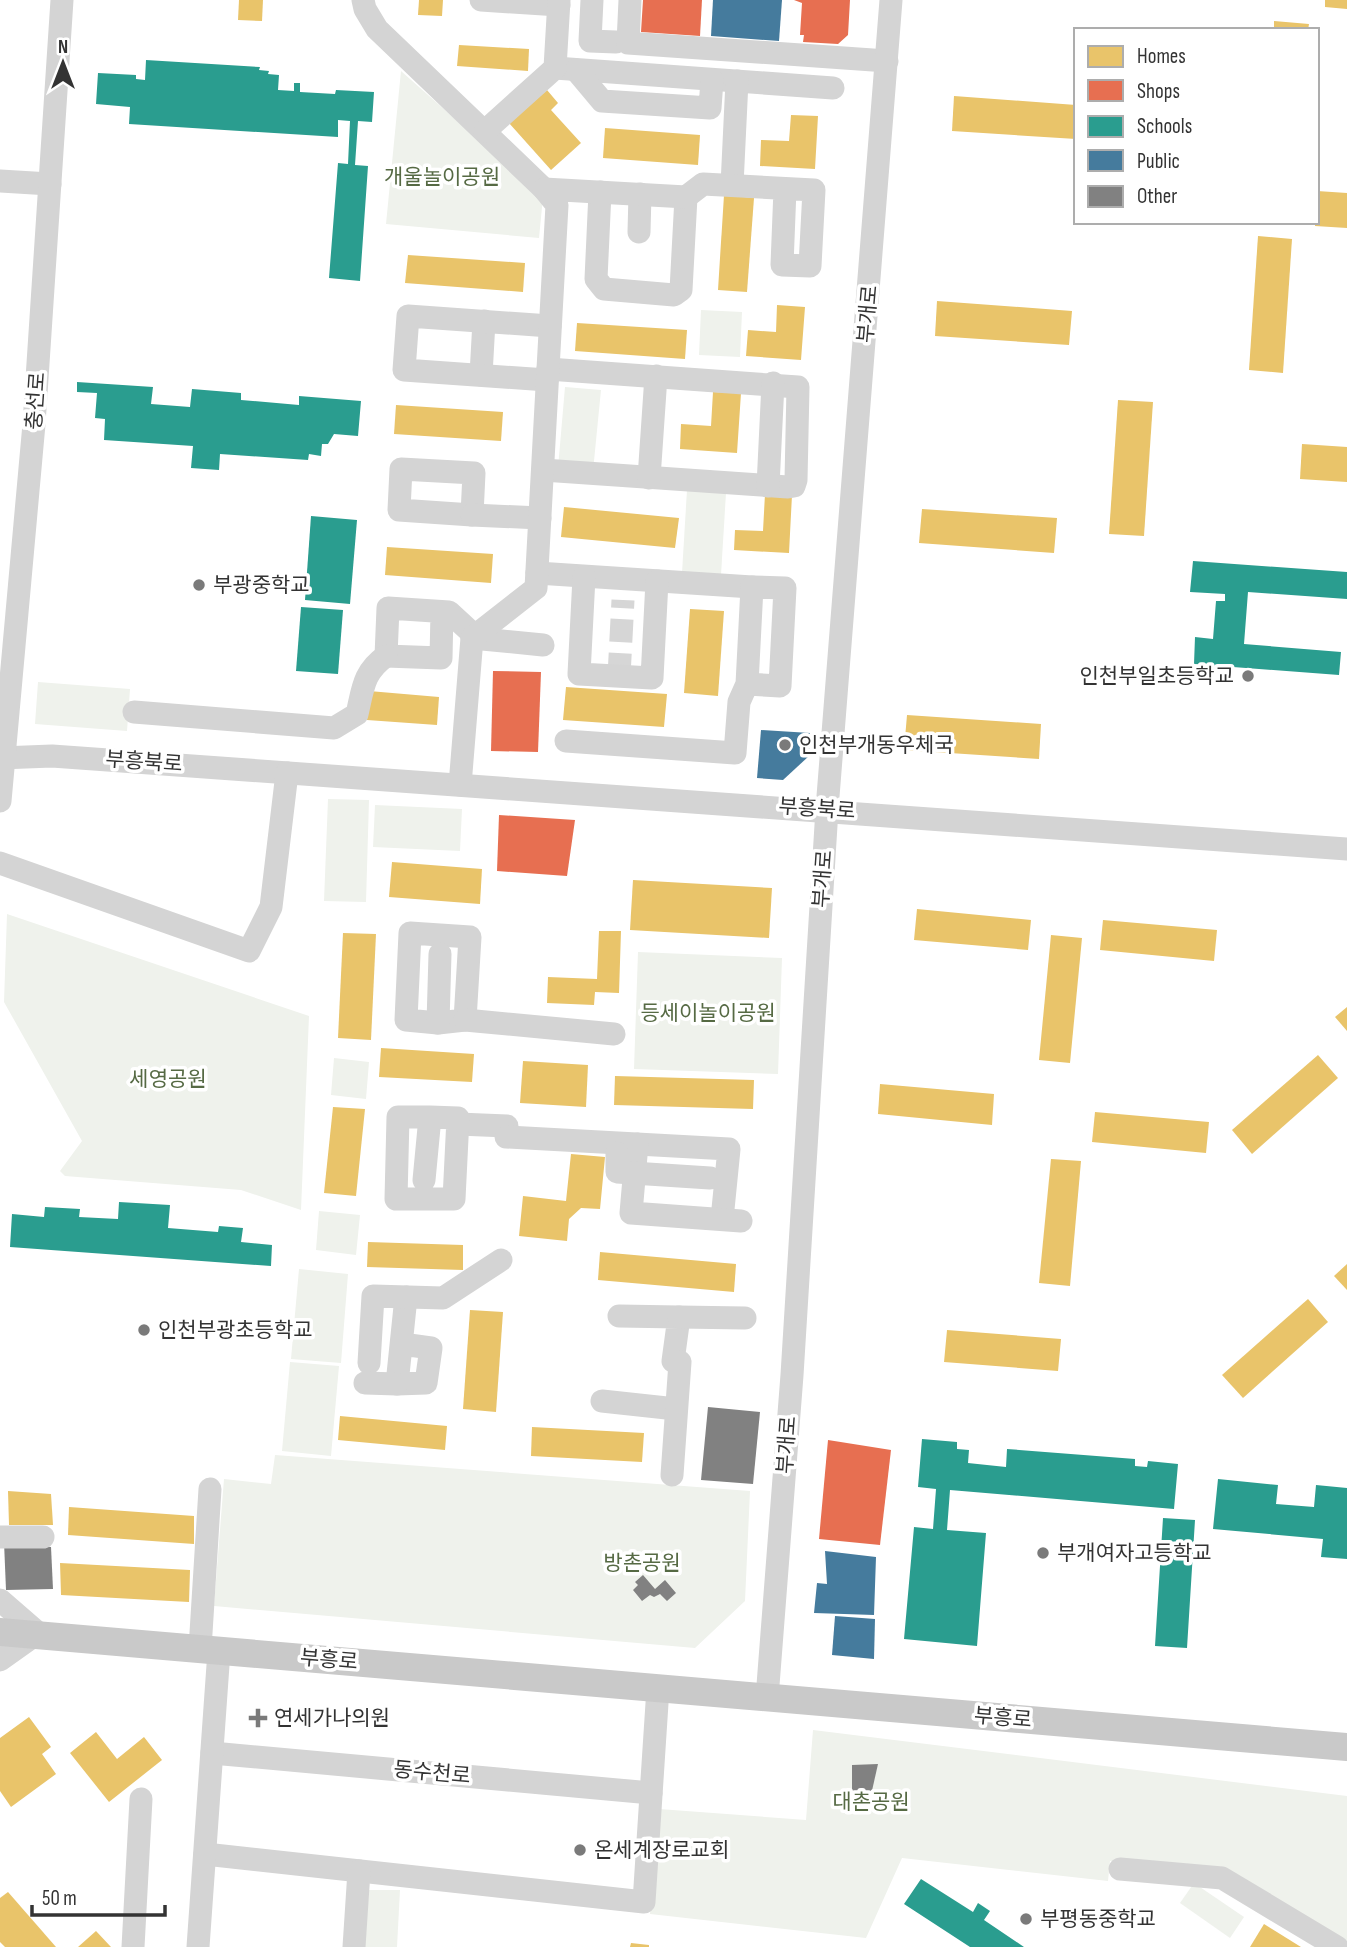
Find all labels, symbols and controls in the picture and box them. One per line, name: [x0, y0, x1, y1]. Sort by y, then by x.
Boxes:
north arrow: [28, 28, 98, 98]
legend: [1074, 28, 1319, 224]
text: N: [58, 36, 68, 59]
text: Homes: [1137, 44, 1186, 69]
text: Shops: [1137, 79, 1180, 104]
text: Schools: [1137, 114, 1192, 139]
text: Public: [1137, 149, 1180, 174]
park label: 개울놀이공원: [384, 165, 500, 190]
text: Other: [1137, 184, 1177, 209]
street label: 부개로: [853, 284, 883, 344]
street label: 충선로: [22, 371, 50, 431]
place label: 부광중학교: [213, 573, 310, 598]
marker: 부광중학교: [191, 577, 207, 593]
place label: 인천부일초등학교: [1079, 664, 1234, 689]
marker: 인천부일초등학교: [1240, 668, 1256, 684]
place label: 인천부개동우체국: [799, 733, 954, 758]
marker: 인천부개동우체국: [777, 737, 793, 753]
street label: 부흥북로: [105, 747, 183, 777]
street label: 부흥북로: [778, 794, 856, 824]
street label: 부개로: [809, 849, 837, 909]
park label: 등세이놀이공원: [640, 1001, 776, 1026]
park label: 세영공원: [129, 1067, 207, 1092]
place label: 인천부광초등학교: [158, 1318, 313, 1343]
marker: 인천부광초등학교: [136, 1322, 152, 1338]
street label: 부개로: [773, 1415, 801, 1475]
place label: 부개여자고등학교: [1057, 1541, 1212, 1566]
marker: 부개여자고등학교: [1035, 1545, 1051, 1561]
park label: 방촌공원: [603, 1551, 681, 1576]
street label: 부흥로: [299, 1645, 359, 1675]
street label: 부흥로: [973, 1703, 1033, 1733]
place label: 연세가나의원: [274, 1706, 390, 1731]
marker: 연세가나의원: [248, 1708, 268, 1728]
street label: 동수천로: [392, 1757, 472, 1789]
park label: 대촌공원: [832, 1790, 910, 1815]
place label: 온세계장로교회: [594, 1838, 729, 1863]
marker: 온세계장로교회: [572, 1842, 588, 1858]
scale bar: [32, 1874, 164, 1918]
text: 50 m: [42, 1886, 77, 1911]
place label: 부평동중학교: [1040, 1907, 1156, 1932]
marker: 부평동중학교: [1018, 1911, 1034, 1927]

